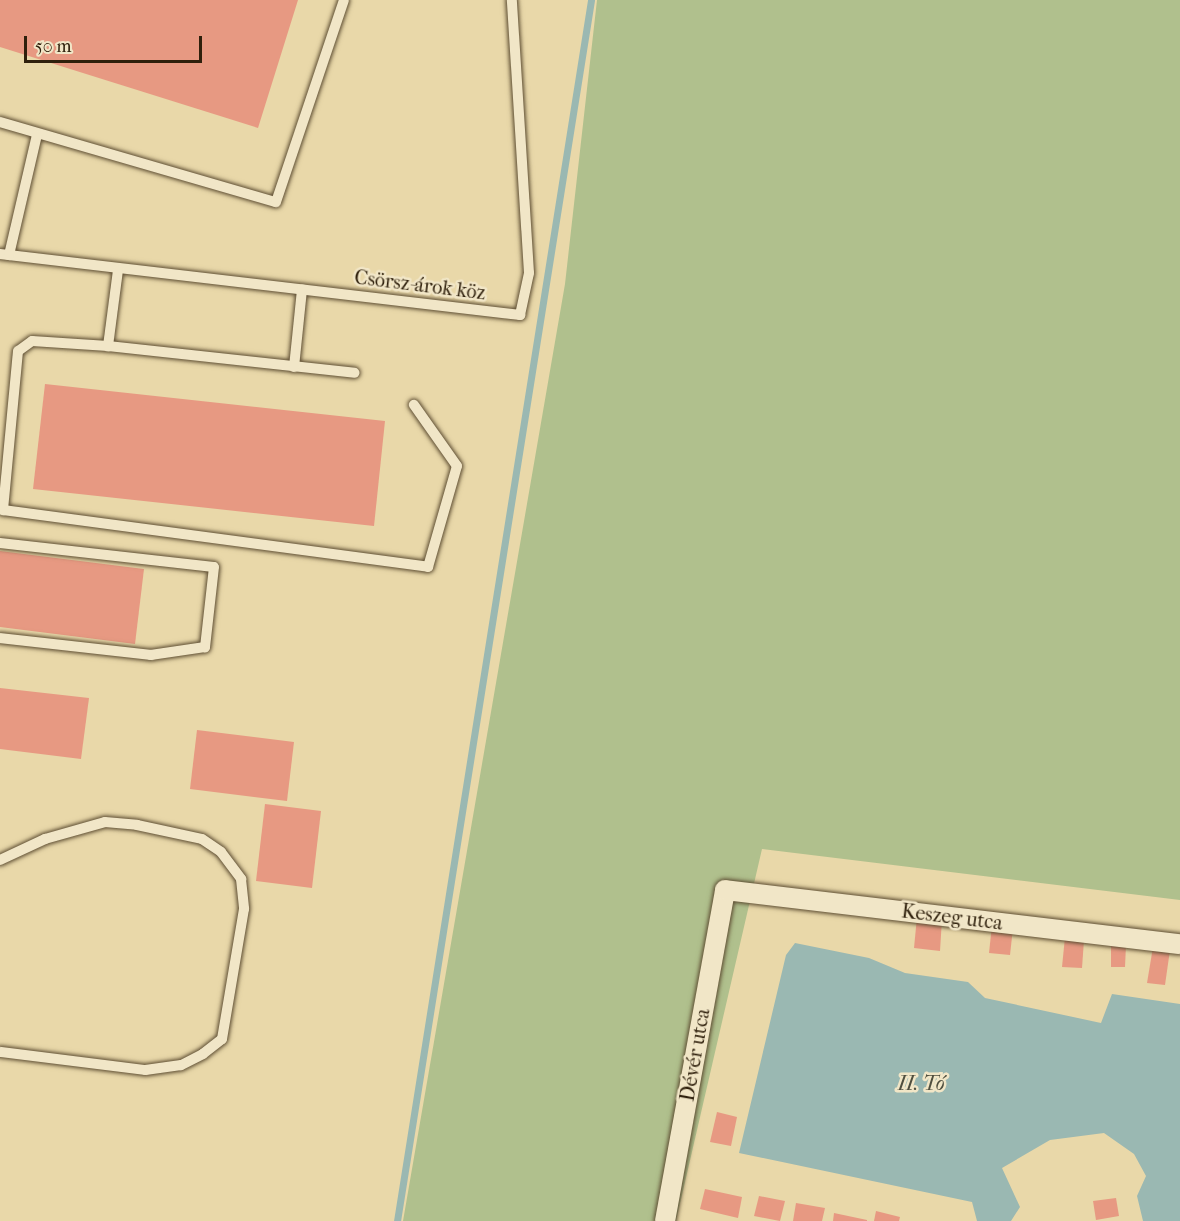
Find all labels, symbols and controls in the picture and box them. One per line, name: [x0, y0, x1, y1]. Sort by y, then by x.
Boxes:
scale bar: [27, 24, 206, 62]
text: 50 m: [35, 36, 71, 57]
street label: Csörsz-árok köz: [353, 265, 487, 305]
street label: Keszeg utca: [900, 899, 1004, 935]
street label: Dévér utca: [675, 1007, 715, 1103]
water label: II. Tó: [897, 1070, 945, 1096]

